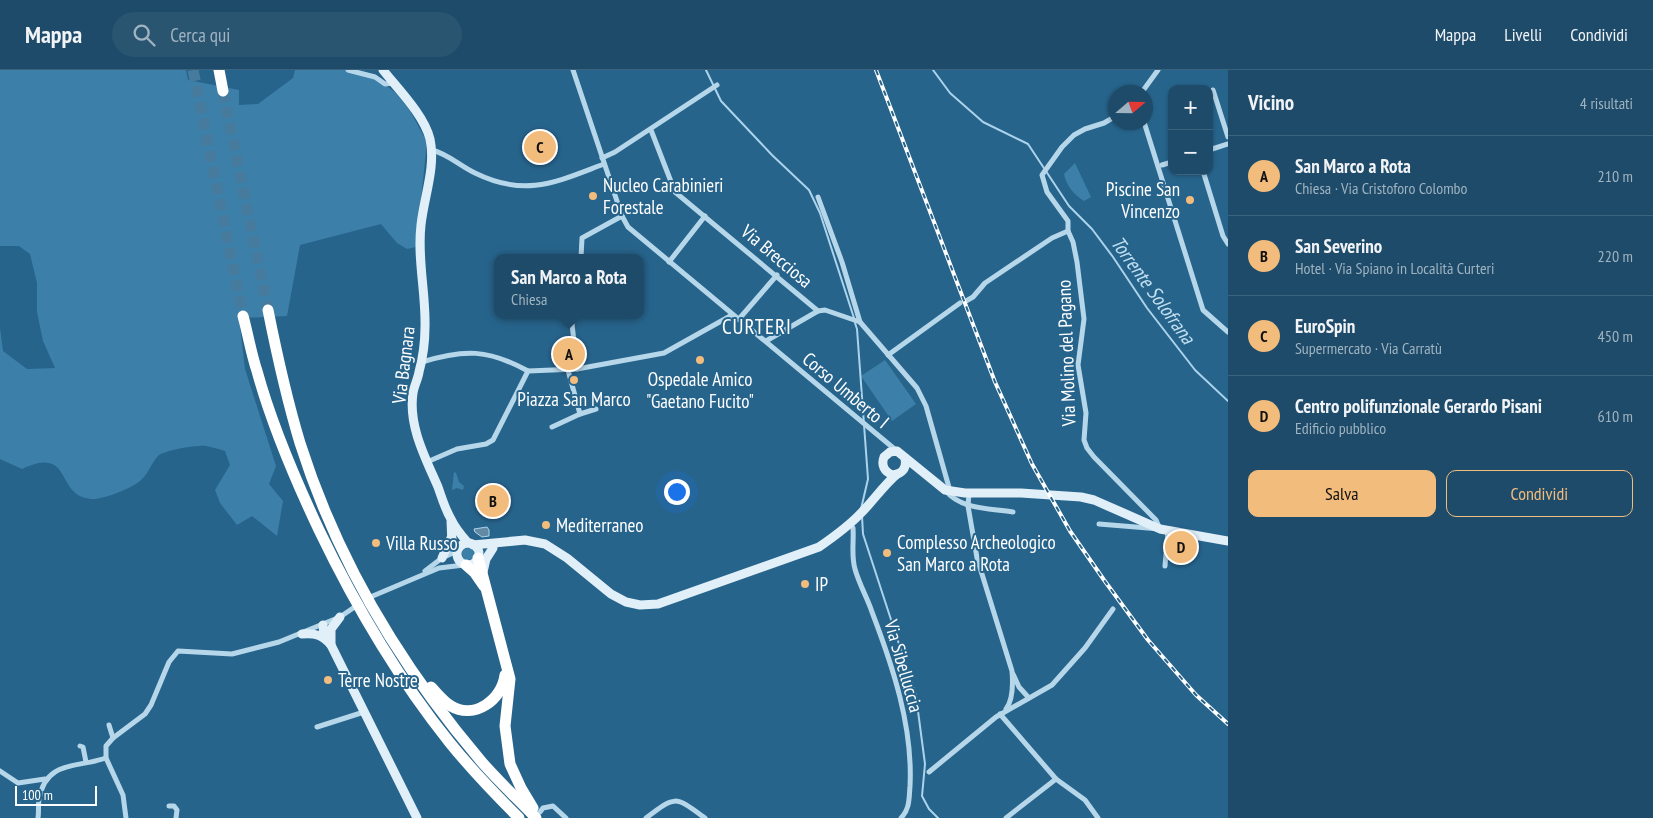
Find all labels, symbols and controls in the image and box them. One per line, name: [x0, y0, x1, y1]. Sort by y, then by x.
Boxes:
search box: [112, 12, 462, 57]
text: Mappa: [25, 19, 82, 50]
icon: search: [130, 21, 158, 49]
text: Cerca qui: [170, 23, 230, 47]
text: Mappa: [1435, 23, 1476, 46]
text: Livelli: [1504, 23, 1542, 46]
text: Condividi: [1570, 23, 1628, 46]
north arrow: [1108, 85, 1153, 130]
map controls: [1168, 85, 1213, 175]
button: +: [1168, 85, 1213, 130]
text: Vicino: [1248, 89, 1294, 116]
text: 4 risultati: [1580, 93, 1633, 113]
pin: C: [524, 128, 556, 166]
button: −: [1168, 130, 1213, 175]
text: San Marco a Rota: [1295, 154, 1411, 178]
text: A: [1260, 166, 1268, 186]
text: 210 m: [1598, 166, 1633, 186]
place label: Nucleo Carabinieri Forestale: [603, 173, 723, 219]
place label: Piscine San Vincenzo: [1106, 177, 1180, 223]
text: Chiesa · Via Cristoforo Colombo: [1295, 178, 1467, 198]
marker: Nucleo Carabinieri Forestale: [587, 190, 599, 202]
marker: Piscine San Vincenzo: [1184, 194, 1196, 206]
street label: Via Brecciosa: [736, 219, 818, 293]
water label: Torrente Solofrana: [1105, 231, 1201, 350]
text: San Severino: [1295, 234, 1382, 258]
text: B: [1260, 246, 1268, 266]
text: 220 m: [1598, 246, 1633, 266]
popup: [494, 254, 644, 319]
text: Hotel · Via Spiano in Località Curteri: [1295, 258, 1494, 278]
text: San Marco a Rota: [511, 265, 627, 289]
street label: Via Molino del Pagano: [1051, 279, 1081, 428]
text: Chiesa: [511, 289, 547, 309]
district label: CURTERI: [722, 313, 792, 340]
text: EuroSpin: [1295, 314, 1355, 338]
street label: Via Bagnara: [386, 325, 420, 406]
text: C: [1260, 326, 1268, 346]
text: 450 m: [1598, 326, 1633, 346]
pin: A: [553, 335, 585, 373]
text: Supermercato · Via Carratù: [1295, 338, 1442, 358]
street label: Corso Umberto I: [798, 347, 894, 433]
marker: Ospedale Amico "Gaetano Fucito": [694, 354, 706, 366]
place label: Ospedale Amico "Gaetano Fucito": [646, 367, 754, 413]
marker: Piazza San Marco: [568, 374, 580, 386]
place label: Piazza San Marco: [517, 387, 631, 411]
text: Centro polifunzionale Gerardo Pisani: [1295, 394, 1542, 418]
text: D: [1260, 406, 1268, 426]
text: 610 m: [1598, 406, 1633, 426]
text: Edificio pubblico: [1295, 418, 1386, 438]
button: Salva: [1248, 470, 1436, 517]
button: Condividi: [1446, 470, 1633, 517]
your location: [664, 479, 690, 505]
pin: B: [477, 482, 509, 520]
place label: Mediterraneo: [556, 513, 643, 537]
marker: Mediterraneo: [540, 519, 552, 531]
pin: D: [1165, 528, 1197, 566]
place label: Complesso Archeologico San Marco a Rota: [897, 530, 1056, 576]
place label: Villa Russo: [385, 531, 458, 555]
marker: Villa Russo: [370, 537, 382, 549]
marker: Complesso Archeologico San Marco a Rota: [881, 547, 893, 559]
place label: IP: [815, 572, 828, 596]
marker: IP: [799, 578, 811, 590]
street label: Via Sibelluccia: [879, 616, 929, 715]
place label: Terre Nostre: [338, 668, 418, 692]
marker: Terre Nostre: [322, 674, 334, 686]
scale bar: [15, 783, 98, 806]
text: 100 m: [22, 786, 53, 804]

